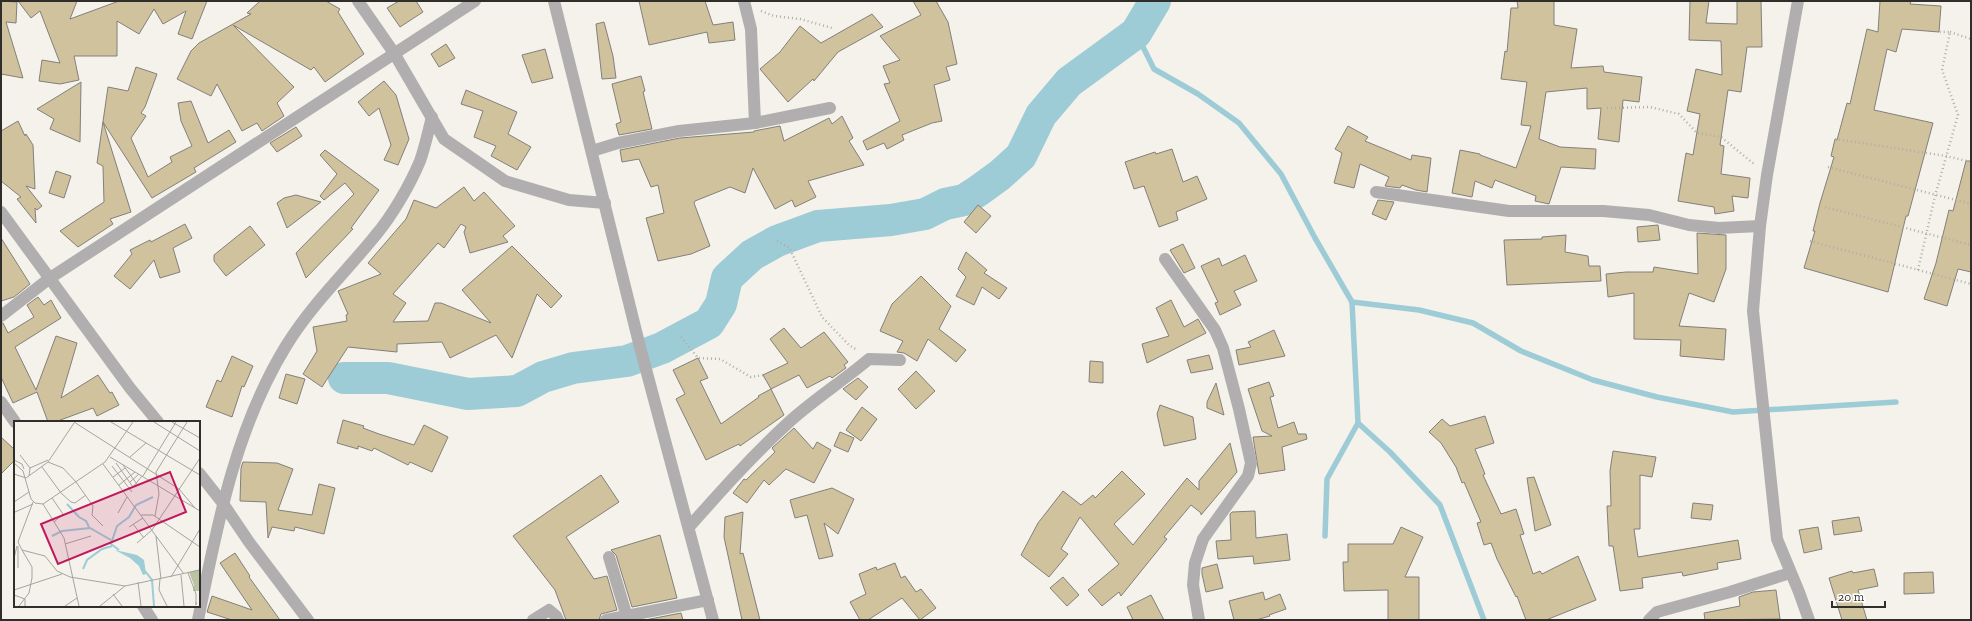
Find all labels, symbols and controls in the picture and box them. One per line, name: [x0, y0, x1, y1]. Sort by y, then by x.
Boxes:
inset map: [14, 421, 200, 607]
scale bar: [1832, 583, 1885, 609]
text: 20 m: [1838, 590, 1865, 604]

